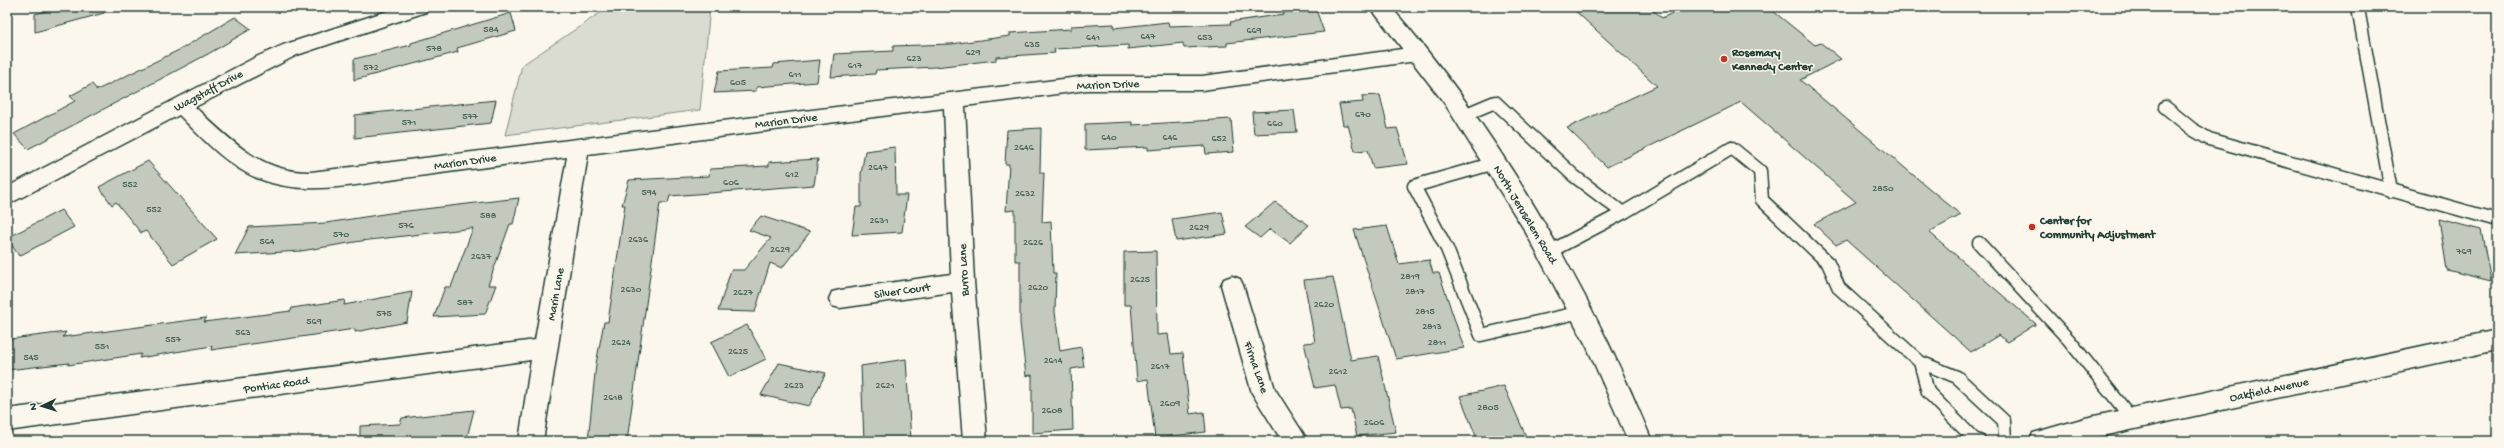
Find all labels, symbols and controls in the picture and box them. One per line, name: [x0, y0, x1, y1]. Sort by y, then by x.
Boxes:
house number: 584: [483, 24, 499, 36]
house number: 669: [1246, 25, 1262, 37]
house number: 647: [1141, 31, 1156, 43]
house number: 641: [1086, 32, 1100, 44]
house number: 653: [1197, 32, 1213, 44]
house number: 635: [1024, 39, 1040, 51]
house number: 578: [426, 43, 442, 55]
house number: 629: [966, 47, 980, 59]
place label: Rosemary Kennedy Center: [1731, 47, 1814, 75]
house number: 623: [906, 53, 922, 65]
marker: Rosemary Kennedy Center: [1719, 54, 1729, 64]
house number: 617: [848, 60, 863, 72]
house number: 572: [363, 62, 379, 74]
street label: Wagstaff Drive: [172, 67, 246, 116]
house number: 611: [788, 69, 802, 81]
house number: 605: [730, 77, 746, 89]
street label: Marion Drive: [1076, 78, 1140, 94]
house number: 670: [1355, 109, 1371, 121]
house number: 577: [462, 111, 479, 123]
street label: Marion Drive: [754, 111, 819, 133]
house number: 571: [402, 117, 416, 129]
house number: 660: [1267, 118, 1283, 130]
house number: 640: [1101, 132, 1117, 144]
house number: 646: [1163, 132, 1178, 144]
house number: 652: [1211, 133, 1227, 145]
house number: 2646: [1014, 142, 1035, 154]
street label: Marion Drive: [433, 152, 498, 174]
house number: 2647: [868, 162, 889, 174]
street label: North Jerusalem Road: [1489, 163, 1560, 268]
house number: 612: [785, 169, 799, 181]
house number: 606: [723, 177, 740, 189]
house number: 552: [122, 179, 138, 191]
house number: 2850: [1872, 183, 1894, 195]
house number: 594: [642, 187, 657, 199]
house number: 2632: [1015, 188, 1035, 200]
house number: 552: [146, 204, 162, 216]
house number: 588: [480, 210, 497, 222]
house number: 2631: [869, 215, 889, 227]
place label: Center for Community Adjustment: [2039, 215, 2156, 243]
house number: 576: [398, 220, 415, 232]
house number: 2629: [1189, 222, 1209, 234]
marker: Center for Community Adjustment: [2027, 222, 2037, 232]
house number: 570: [333, 229, 349, 241]
house number: 2636: [628, 234, 649, 246]
house number: 564: [259, 236, 275, 248]
house number: 2626: [1023, 237, 1044, 249]
street label: Burro Lane: [957, 243, 973, 297]
house number: 2629: [770, 244, 790, 256]
house number: 769: [2455, 246, 2472, 258]
house number: 2637: [471, 251, 492, 263]
street label: Marin Lane: [545, 266, 569, 322]
house number: 2819: [1400, 271, 1420, 283]
house number: 2625: [1130, 274, 1150, 286]
street label: Silver Court: [873, 281, 933, 303]
house number: 2620: [1028, 282, 1049, 294]
house number: 2630: [621, 284, 642, 296]
house number: 2817: [1405, 286, 1426, 298]
house number: 2627: [733, 287, 754, 299]
house number: 587: [457, 297, 474, 309]
house number: 2620: [1314, 299, 1335, 311]
house number: 2815: [1415, 306, 1435, 318]
house number: 575: [376, 308, 392, 320]
house number: 569: [306, 316, 322, 328]
house number: 2813: [1422, 321, 1442, 333]
house number: 563: [235, 327, 251, 339]
house number: 557: [165, 334, 182, 346]
house number: 2624: [611, 337, 631, 349]
house number: 2811: [1428, 337, 1446, 349]
street label: Firma Lane: [1239, 339, 1271, 396]
house number: 551: [95, 341, 109, 353]
house number: 2625: [728, 346, 748, 358]
house number: 545: [23, 352, 39, 364]
house number: 2614: [1044, 355, 1063, 367]
house number: 2617: [1150, 361, 1170, 373]
house number: 2612: [1329, 366, 1348, 378]
street label: Pontiac Road: [242, 374, 311, 398]
street label: Oakfield Avenue: [2229, 376, 2311, 406]
house number: 2623: [784, 380, 804, 392]
house number: 2621: [876, 380, 894, 392]
north arrow: [22, 386, 62, 426]
house number: 2618: [603, 392, 623, 404]
house number: 2609: [1160, 398, 1180, 410]
house number: 2805: [1477, 402, 1499, 414]
text: N: [28, 403, 40, 411]
house number: 2608: [1041, 405, 1063, 417]
house number: 2606: [1364, 417, 1385, 429]

